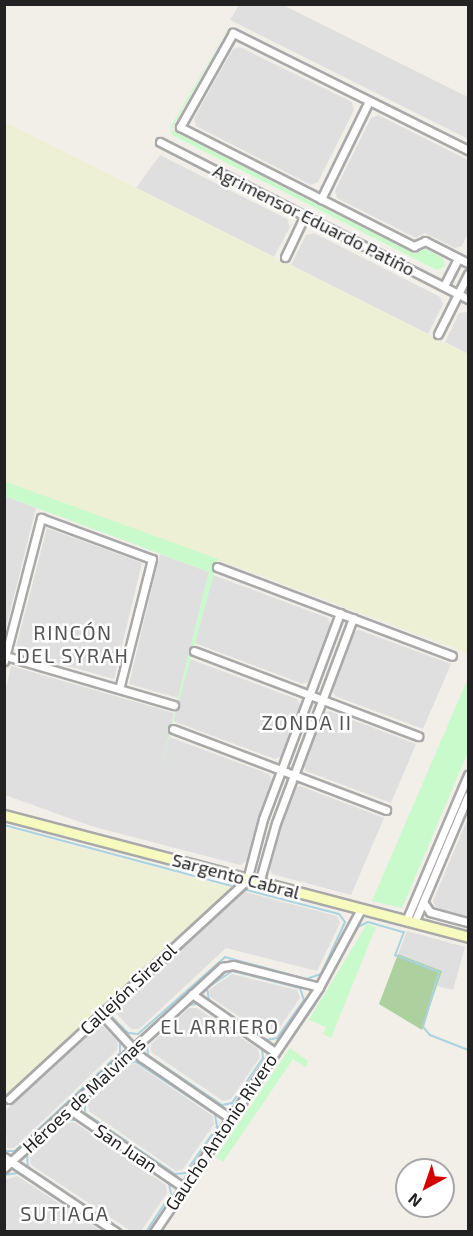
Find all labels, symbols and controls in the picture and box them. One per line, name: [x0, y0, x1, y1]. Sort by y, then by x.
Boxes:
street label: Agrimensor Eduardo Patiño: [209, 160, 419, 280]
district label: RINCÓN DEL SYRAH: [16, 620, 130, 667]
district label: ZONDA II: [261, 710, 353, 734]
street label: Sargento Cabral: [170, 849, 302, 903]
street label: Callejón Sirerol: [75, 939, 181, 1039]
district label: EL ARRIERO: [160, 1014, 280, 1038]
street label: Héroes de Malvinas: [18, 1033, 150, 1157]
street label: Gaucho Antonio Rivero: [160, 1049, 282, 1215]
street label: San Juan: [90, 1119, 162, 1177]
north arrow: [395, 1158, 455, 1218]
text: N: [404, 1190, 425, 1212]
district label: SUTIAGA: [20, 1201, 110, 1225]

